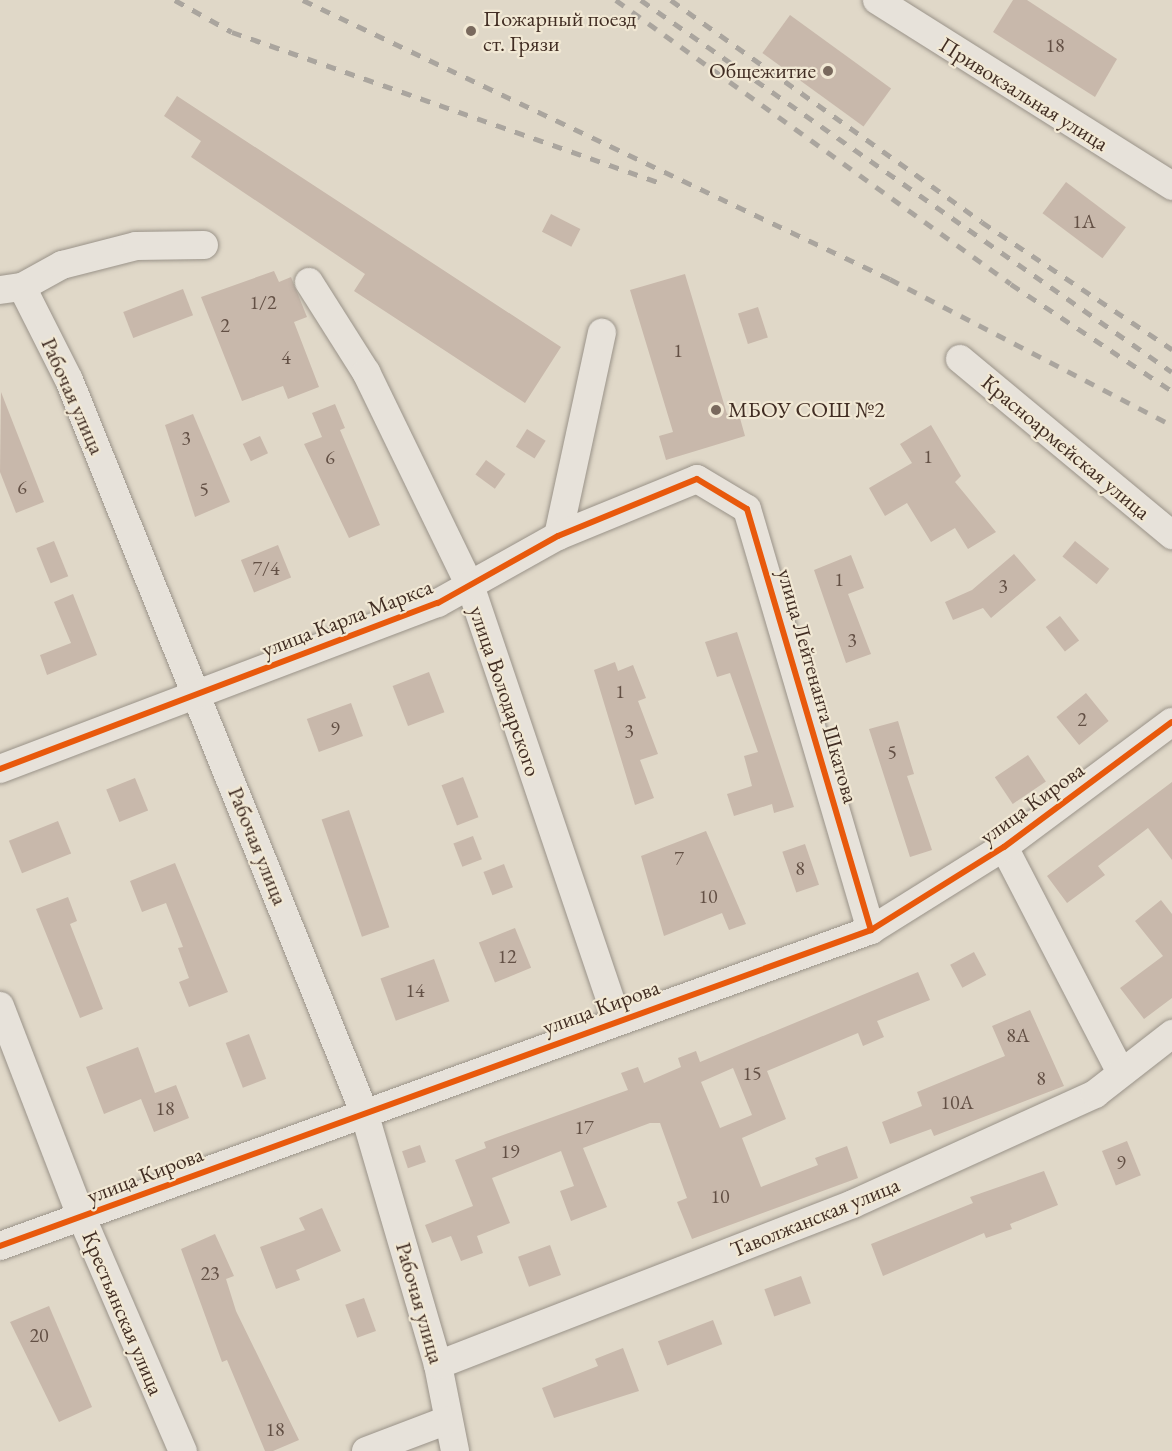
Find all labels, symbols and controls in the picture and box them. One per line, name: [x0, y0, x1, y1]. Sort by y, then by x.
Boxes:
place label: Пожарный поезд ст. Грязи: [483, 5, 636, 56]
marker: Пожарный поезд ст. Грязи: [464, 24, 478, 38]
street label: Привокзальная улица: [935, 31, 1113, 157]
house number: 18: [1045, 33, 1065, 57]
place label: Общежитие: [709, 58, 816, 84]
marker: Общежитие: [821, 64, 835, 78]
house number: 1А: [1072, 209, 1096, 233]
house number: 1/2: [249, 290, 277, 314]
house number: 2: [220, 313, 230, 337]
street label: Рабочая улица: [36, 334, 110, 458]
house number: 1: [673, 338, 683, 362]
house number: 4: [281, 345, 291, 369]
street label: Красноармейская улица: [976, 369, 1156, 525]
place label: МБОУ СОШ №2: [728, 397, 885, 423]
marker: МБОУ СОШ №2: [709, 403, 723, 417]
house number: 3: [181, 426, 191, 450]
house number: 1: [923, 444, 933, 468]
house number: 6: [325, 445, 335, 469]
house number: 6: [17, 475, 27, 499]
house number: 5: [199, 477, 209, 501]
house number: 7/4: [252, 556, 280, 580]
street label: улица Лейтенанта Шкатова: [772, 566, 864, 806]
house number: 1: [834, 567, 844, 591]
street label: улица Карла Маркса: [258, 573, 436, 663]
house number: 3: [998, 574, 1008, 598]
street label: улица Володарского: [463, 602, 547, 780]
house number: 3: [847, 628, 857, 652]
house number: 1: [615, 679, 625, 703]
house number: 2: [1077, 707, 1087, 731]
house number: 9: [330, 716, 340, 740]
house number: 3: [624, 719, 634, 743]
house number: 5: [887, 740, 897, 764]
street label: улица Кирова: [975, 756, 1089, 850]
street label: Рабочая улица: [222, 783, 294, 909]
house number: 7: [674, 846, 684, 870]
house number: 8: [795, 856, 805, 880]
house number: 10: [698, 884, 718, 908]
house number: 12: [497, 944, 517, 968]
street label: улица Кирова: [539, 974, 663, 1040]
house number: 14: [405, 978, 425, 1002]
house number: 8А: [1006, 1023, 1030, 1047]
house number: 15: [742, 1061, 762, 1085]
house number: 8: [1036, 1066, 1046, 1090]
house number: 10А: [940, 1090, 974, 1114]
house number: 18: [155, 1096, 175, 1120]
house number: 17: [574, 1115, 594, 1139]
house number: 19: [500, 1139, 520, 1163]
street label: улица Кирова: [83, 1141, 207, 1209]
house number: 9: [1116, 1150, 1126, 1174]
street label: Таволжанская улица: [727, 1171, 903, 1263]
house number: 10: [710, 1184, 730, 1208]
street label: Крестьянская улица: [77, 1227, 169, 1399]
street label: Рабочая улица: [390, 1239, 450, 1367]
house number: 23: [200, 1261, 220, 1285]
house number: 20: [29, 1323, 49, 1347]
house number: 18: [265, 1417, 285, 1441]

